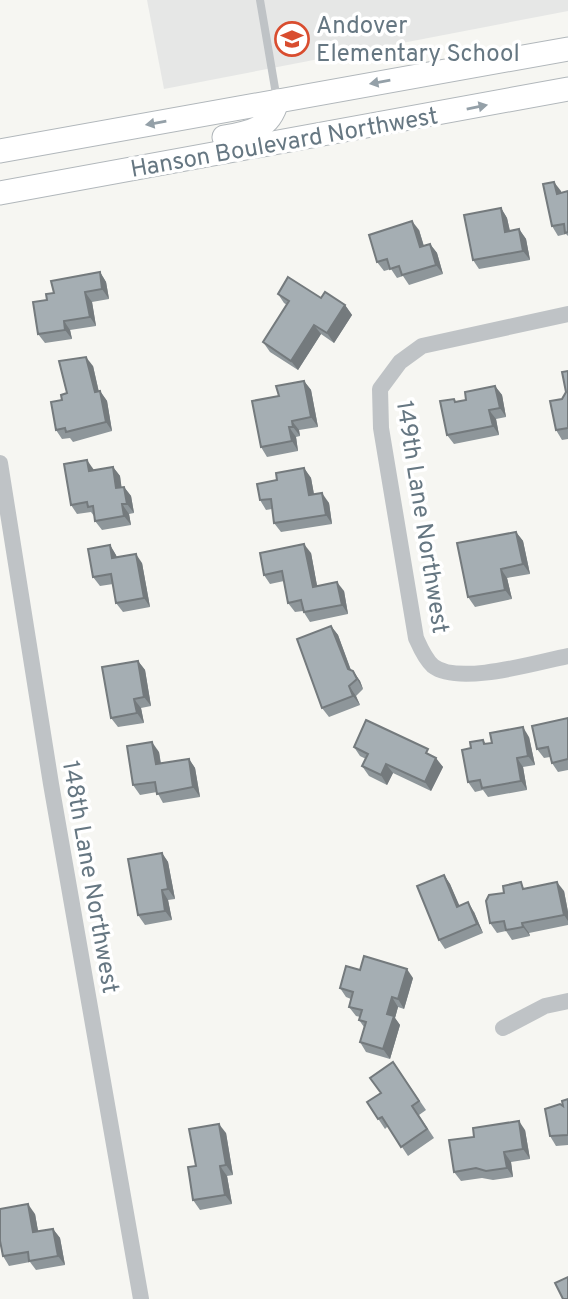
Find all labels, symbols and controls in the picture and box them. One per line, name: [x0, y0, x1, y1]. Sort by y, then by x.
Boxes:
place label: Andover Elementary School: [316, 12, 520, 70]
school or university icon: Andover Elementary School: [273, 20, 311, 58]
one-way arrow: [369, 77, 391, 88]
one-way arrow: [466, 101, 488, 112]
street label: Hanson Boulevard Northwest: [128, 102, 440, 186]
one-way arrow: [145, 117, 167, 128]
street label: 149th Lane Northwest: [388, 399, 454, 636]
street label: 148th Lane Northwest: [54, 759, 124, 996]

